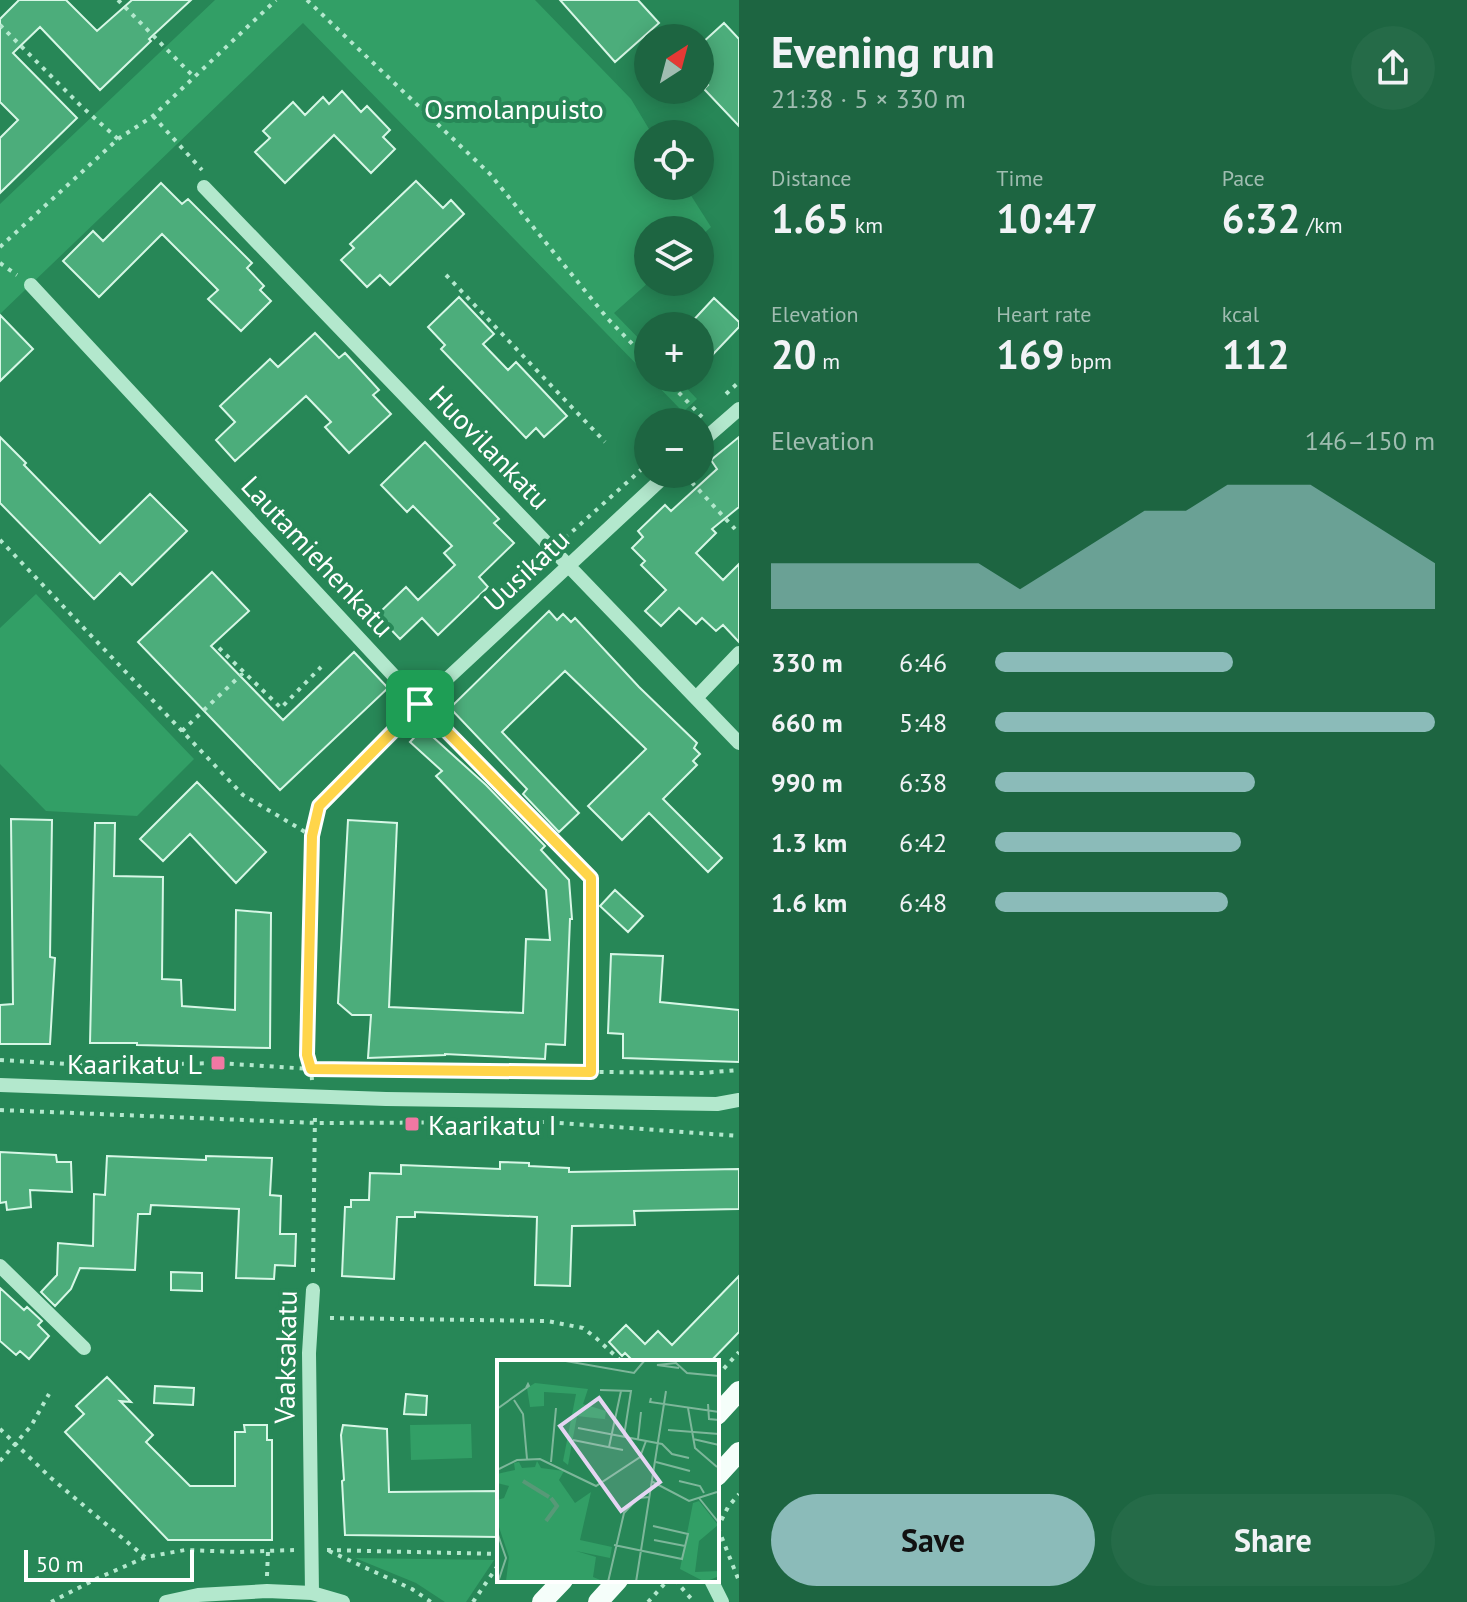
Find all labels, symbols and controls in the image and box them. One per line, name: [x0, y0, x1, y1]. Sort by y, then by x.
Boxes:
text: Evening run: [771, 23, 995, 80]
north arrow: [634, 24, 714, 104]
map controls: [634, 24, 714, 488]
button: share: [1351, 26, 1435, 110]
text: 21:38 · 5 × 330 m: [771, 82, 966, 115]
park label: Osmolanpuisto: [424, 90, 604, 127]
button: locate: [634, 120, 714, 200]
text: Distance: [771, 164, 852, 192]
text: Time: [996, 164, 1043, 192]
text: Pace: [1222, 164, 1265, 192]
text: 1.65: [771, 192, 849, 244]
text: 10:47: [996, 192, 1098, 244]
text: 6:32: [1222, 192, 1300, 244]
text: km: [849, 211, 883, 239]
text: /km: [1300, 211, 1343, 239]
button: layers: [634, 216, 714, 296]
text: Elevation: [771, 300, 859, 328]
text: Heart rate: [996, 300, 1091, 328]
text: kcal: [1222, 300, 1259, 328]
button: +: [634, 312, 714, 392]
text: 20: [771, 328, 816, 380]
text: 169: [996, 328, 1064, 380]
text: 112: [1222, 328, 1290, 380]
text: m: [816, 347, 840, 375]
text: bpm: [1064, 347, 1112, 375]
street label: Huovilankatu: [422, 377, 558, 517]
button: −: [634, 408, 714, 488]
text: Elevation: [771, 424, 875, 457]
text: 146–150 m: [1305, 424, 1435, 457]
street label: Lautamiehenkatu: [234, 468, 402, 644]
street label: Uusikatu: [475, 521, 577, 619]
text: 330 m: [771, 646, 843, 679]
text: 6:46: [899, 646, 947, 679]
pin: [386, 670, 454, 738]
icon: arrive: [398, 682, 442, 726]
text: 660 m: [771, 706, 843, 739]
text: 5:48: [899, 706, 947, 739]
text: 990 m: [771, 766, 843, 799]
text: 6:38: [899, 766, 947, 799]
text: 1.3 km: [771, 826, 847, 859]
text: 6:42: [899, 826, 947, 859]
text: 1.6 km: [771, 886, 847, 919]
text: 6:48: [899, 886, 947, 919]
place label: Kaarikatu L: [67, 1045, 202, 1082]
marker: Kaarikatu L: [209, 1054, 227, 1072]
place label: Kaarikatu I: [428, 1106, 557, 1143]
marker: Kaarikatu I: [403, 1115, 421, 1133]
street label: Vaaksakatu: [265, 1290, 305, 1425]
inset map: [497, 1360, 719, 1582]
button: Save: [771, 1494, 1095, 1586]
button: Share: [1111, 1494, 1435, 1586]
scale bar: [24, 1546, 194, 1582]
text: 50 m: [36, 1550, 84, 1578]

